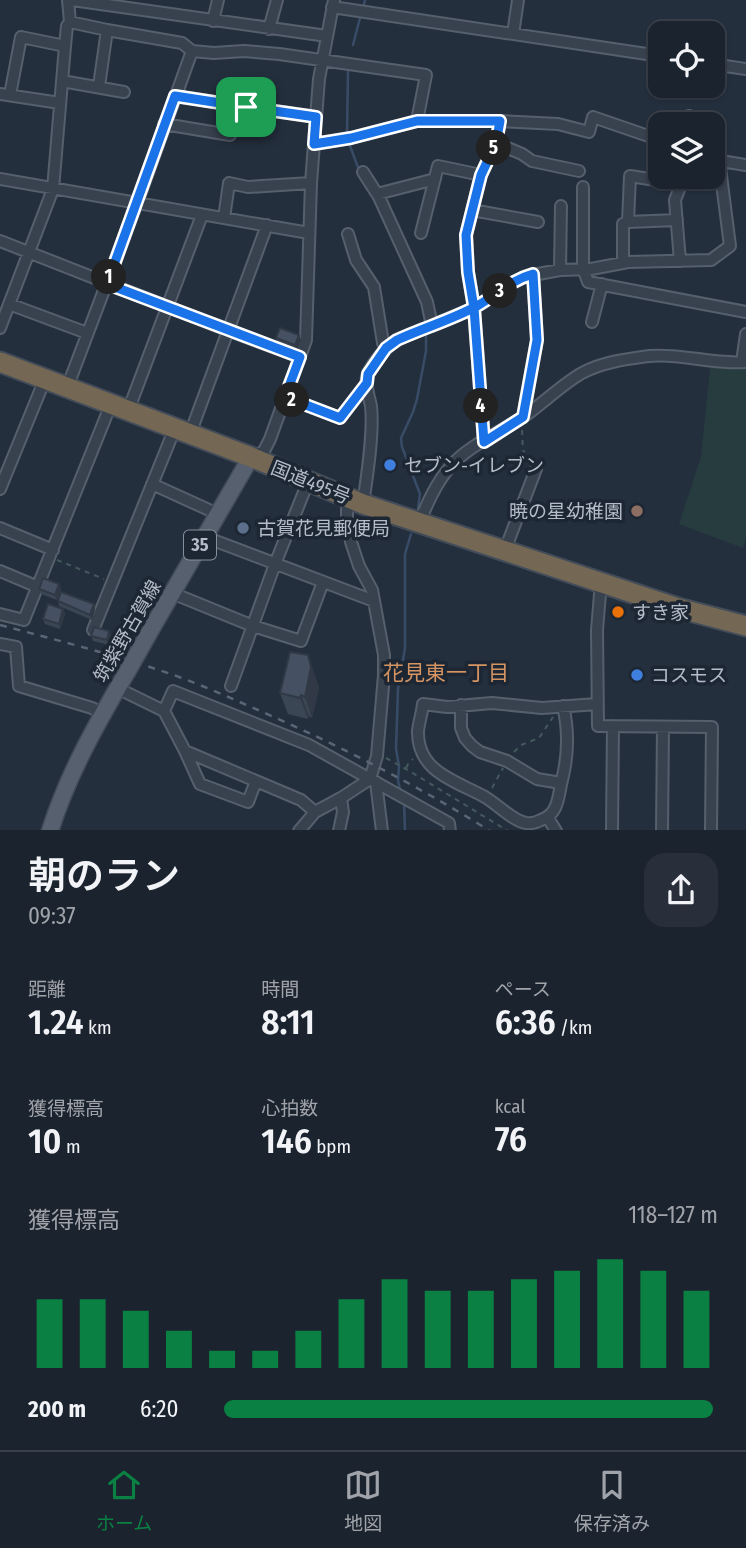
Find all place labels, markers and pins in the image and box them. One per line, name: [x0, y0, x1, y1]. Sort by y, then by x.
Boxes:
pin: [216, 77, 276, 137]
pin: 5: [476, 130, 512, 166]
pin: 1: [92, 260, 126, 294]
pin: 3: [482, 274, 518, 308]
pin: 2: [274, 382, 310, 418]
pin: 4: [463, 388, 498, 424]
place label: セブン-イレブン: [404, 454, 544, 477]
marker: セブン-イレブン: [382, 457, 398, 473]
place label: 暁の星幼稚園: [509, 500, 623, 523]
marker: 暁の星幼稚園: [629, 503, 645, 519]
place label: 古賀花見郵便局: [257, 517, 390, 540]
marker: 古賀花見郵便局: [235, 520, 251, 536]
place label: すき家: [632, 601, 689, 624]
marker: すき家: [610, 604, 626, 620]
place label: コスモス: [651, 664, 727, 687]
marker: コスモス: [629, 667, 645, 683]

